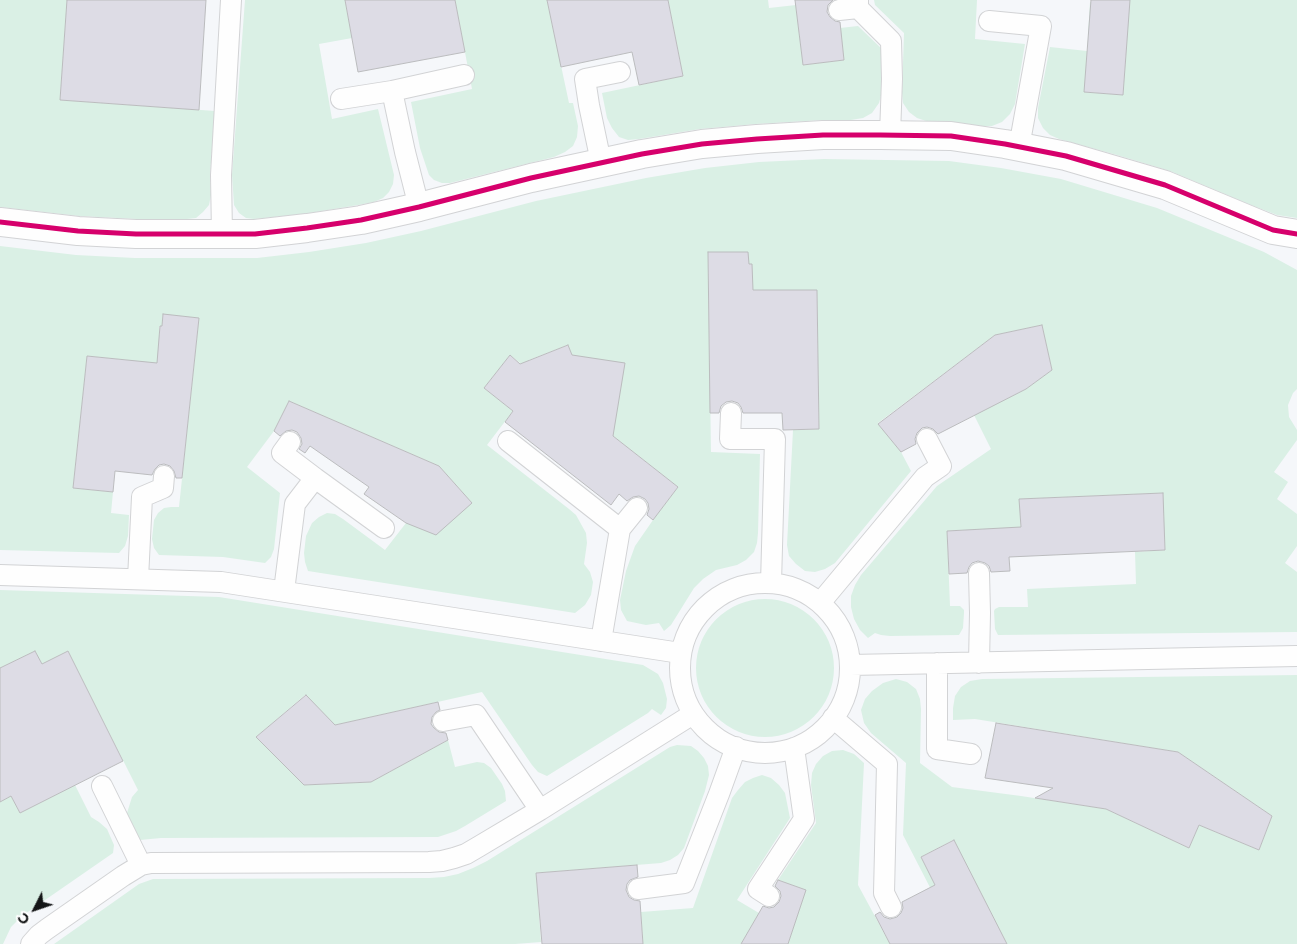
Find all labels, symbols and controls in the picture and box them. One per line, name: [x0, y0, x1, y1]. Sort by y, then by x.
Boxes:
north arrow: [10, 884, 60, 934]
text: С: [14, 909, 34, 929]

